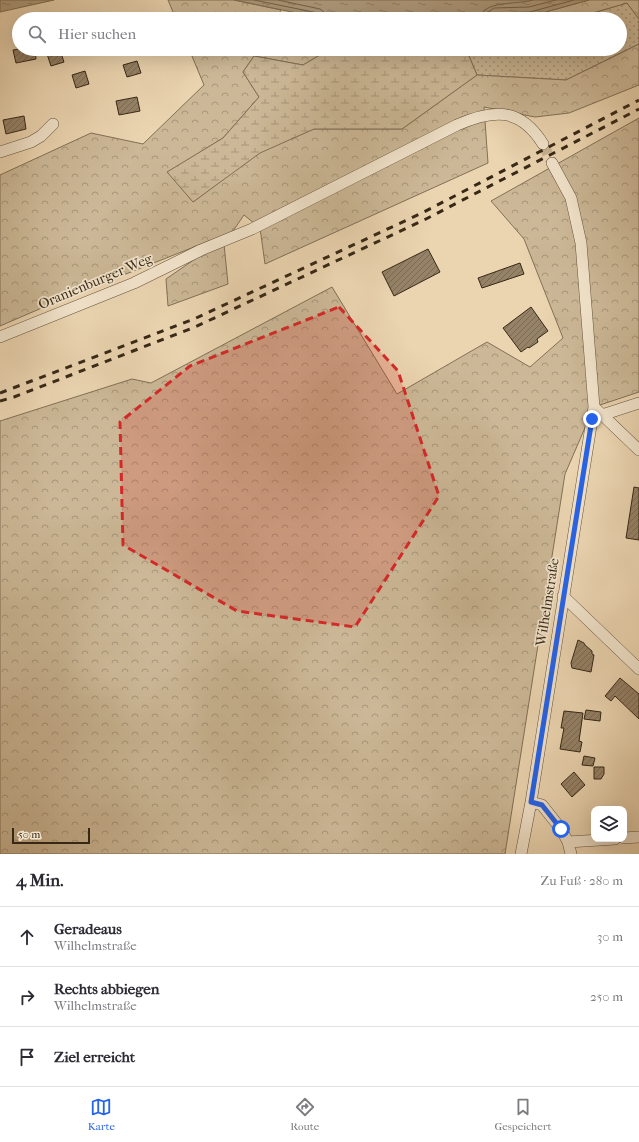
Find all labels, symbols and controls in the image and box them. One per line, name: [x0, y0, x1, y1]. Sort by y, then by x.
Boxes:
search box: [12, 12, 627, 56]
icon: search: [26, 23, 48, 45]
text: Hier suchen: [58, 25, 136, 43]
street label: Oranienburger Weg: [36, 250, 155, 313]
route end: [583, 410, 601, 428]
street label: Wilhelmstraße: [532, 557, 563, 648]
map controls: [591, 806, 627, 842]
button: layers: [591, 806, 627, 842]
route start: [552, 820, 570, 838]
scale bar: [12, 826, 90, 845]
text: 50 m: [18, 828, 40, 841]
text: 4 Min.: [16, 870, 63, 890]
text: Zu Fuß · 280 m: [540, 873, 623, 888]
text: Geradeaus: [54, 920, 122, 938]
icon: ahead: [16, 926, 38, 948]
text: 30 m: [597, 929, 623, 944]
text: Wilhelmstraße: [54, 938, 137, 953]
text: Rechts abbiegen: [54, 980, 159, 998]
icon: right: [16, 986, 38, 1008]
text: 250 m: [590, 989, 623, 1004]
text: Wilhelmstraße: [54, 998, 137, 1013]
icon: arrive: [16, 1046, 38, 1068]
text: Ziel erreicht: [54, 1048, 135, 1066]
tab: Karte: [88, 1096, 115, 1133]
tab: Route: [290, 1096, 319, 1133]
tab: Gespeichert: [494, 1096, 551, 1133]

